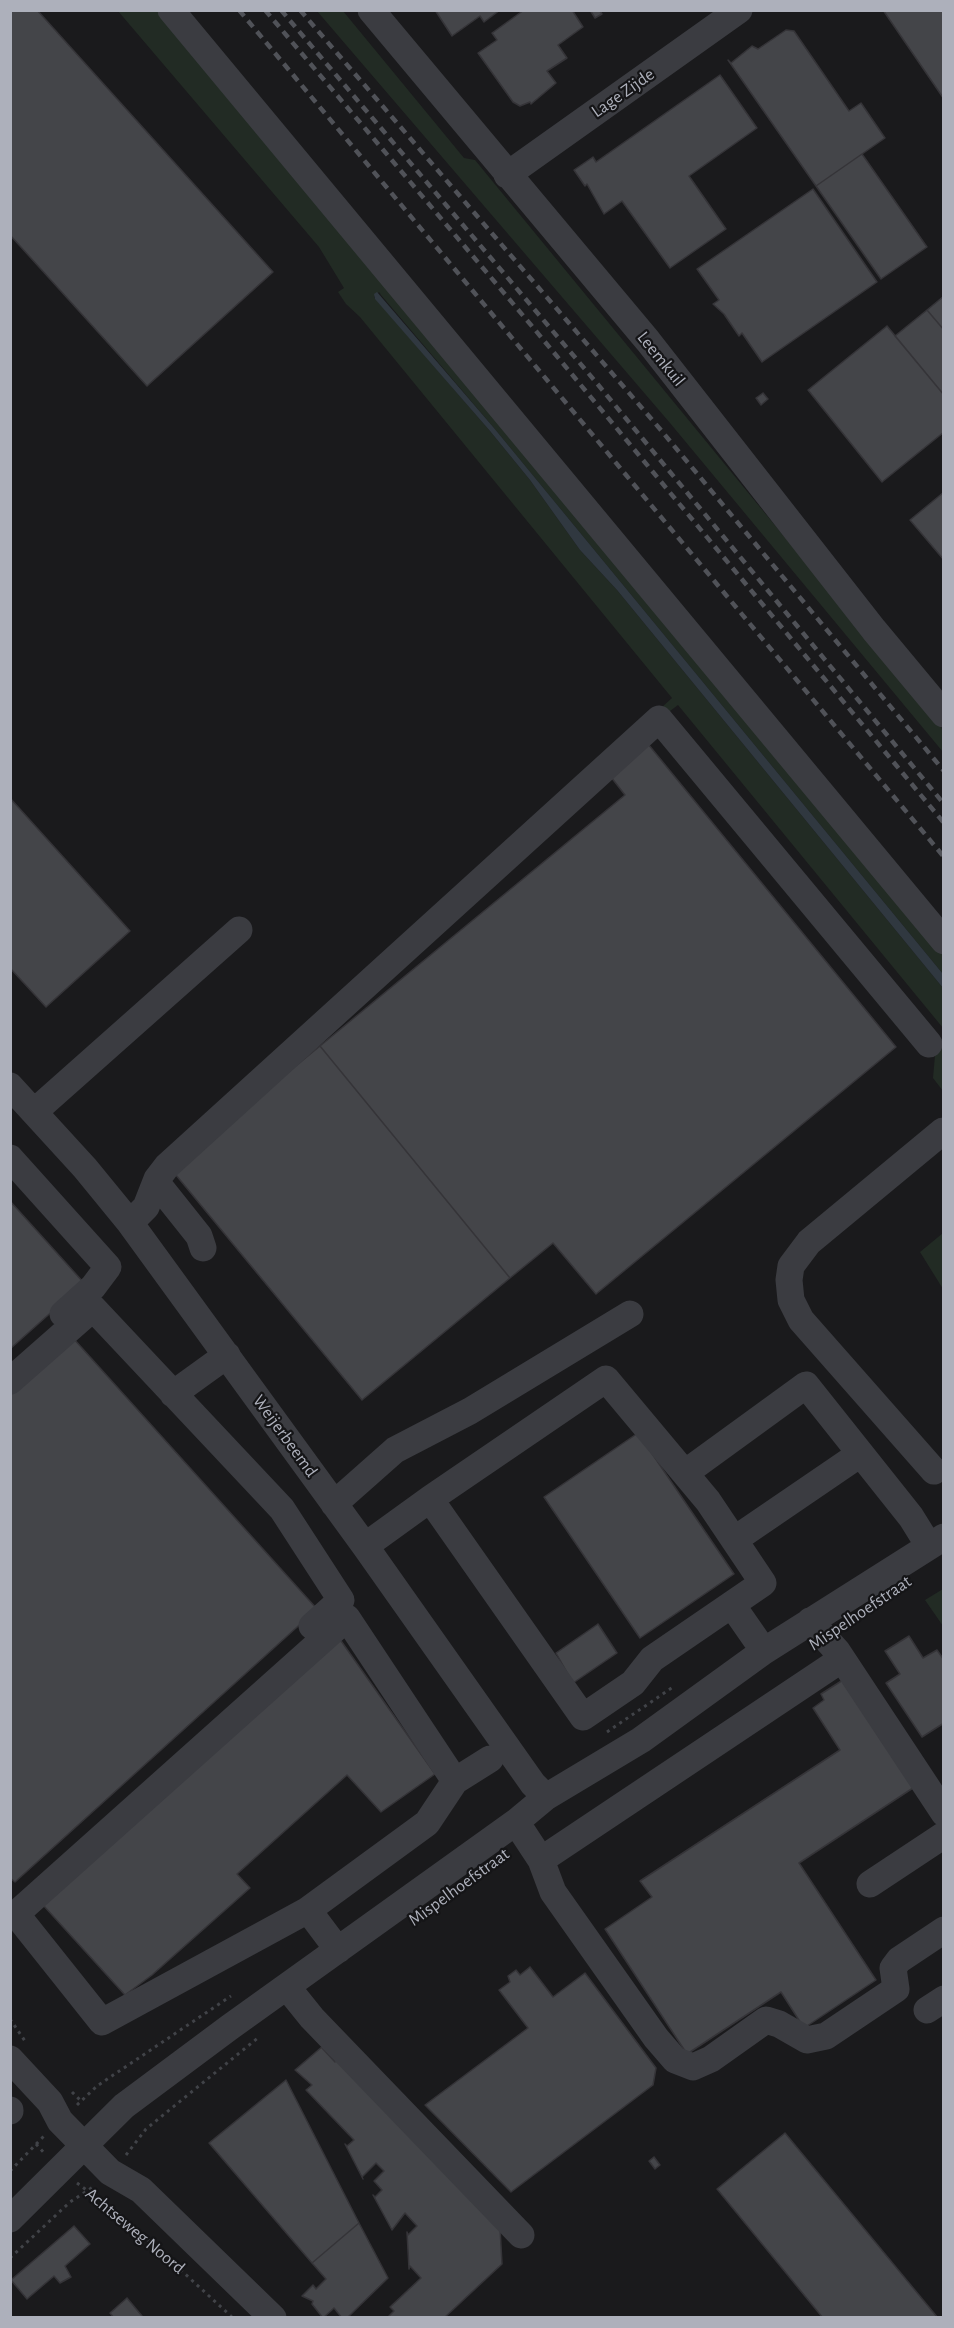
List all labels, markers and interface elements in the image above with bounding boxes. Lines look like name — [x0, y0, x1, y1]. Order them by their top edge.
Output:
street label: Lage Zijde — [587, 63, 659, 123]
street label: Leemkuil — [632, 327, 690, 391]
street label: Weijerbeemd — [248, 1391, 322, 1481]
street label: Mispelhoefstraat — [804, 1571, 916, 1655]
street label: Mispelhoefstraat — [404, 1843, 514, 1931]
street label: Achtseweg Noord — [81, 2183, 189, 2279]

